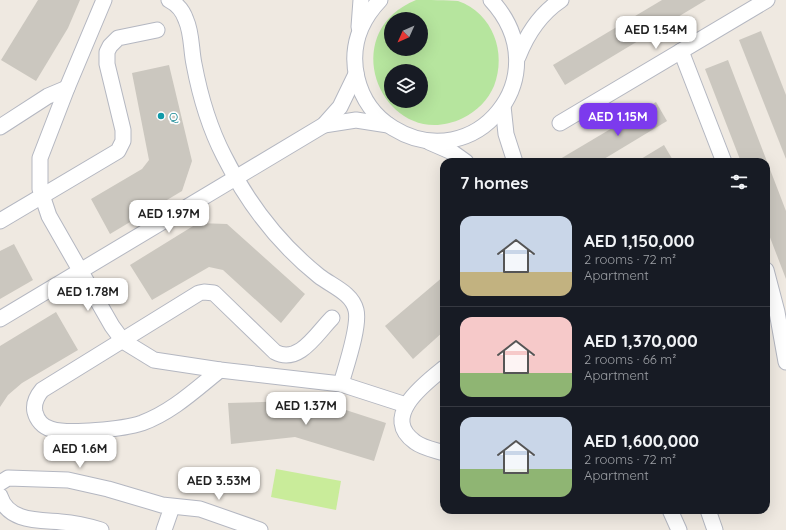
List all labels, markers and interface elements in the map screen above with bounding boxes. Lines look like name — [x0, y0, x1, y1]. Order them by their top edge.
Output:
north arrow — [384, 12, 428, 56]
map controls — [384, 12, 428, 108]
pin: AED 1.54M — [610, 16, 702, 50]
text: AED 1.54M — [625, 21, 687, 37]
button: layers — [384, 64, 428, 108]
pin: AED 1.15M — [572, 103, 664, 137]
text: AED 1.15M — [588, 108, 648, 124]
place label: Q — [169, 109, 179, 124]
marker: Q — [156, 111, 166, 121]
icon: filters — [728, 171, 750, 193]
text: 7 homes — [460, 172, 529, 193]
pin: AED 1.97M — [123, 200, 215, 234]
text: AED 1.97M — [138, 205, 200, 221]
text: AED 1,150,000 — [584, 230, 694, 251]
icon: home — [492, 232, 540, 280]
text: 2 rooms · 72 m² — [584, 251, 676, 267]
text: Apartment — [584, 267, 649, 283]
pin: AED 1.78M — [42, 278, 134, 312]
text: AED 1.78M — [57, 283, 119, 299]
text: AED 1,370,000 — [584, 330, 698, 351]
icon: home — [492, 333, 540, 381]
text: 2 rooms · 66 m² — [584, 351, 676, 367]
text: Apartment — [584, 367, 649, 383]
pin: AED 1.37M — [260, 392, 352, 426]
text: AED 1.37M — [275, 397, 337, 413]
text: AED 1,600,000 — [584, 430, 699, 451]
icon: home — [492, 433, 540, 481]
pin: AED 1.6M — [39, 435, 121, 469]
text: AED 1.6M — [53, 440, 107, 456]
text: 2 rooms · 72 m² — [584, 451, 676, 467]
pin: AED 3.53M — [173, 467, 265, 501]
text: Apartment — [584, 467, 649, 483]
text: AED 3.53M — [187, 472, 251, 488]

